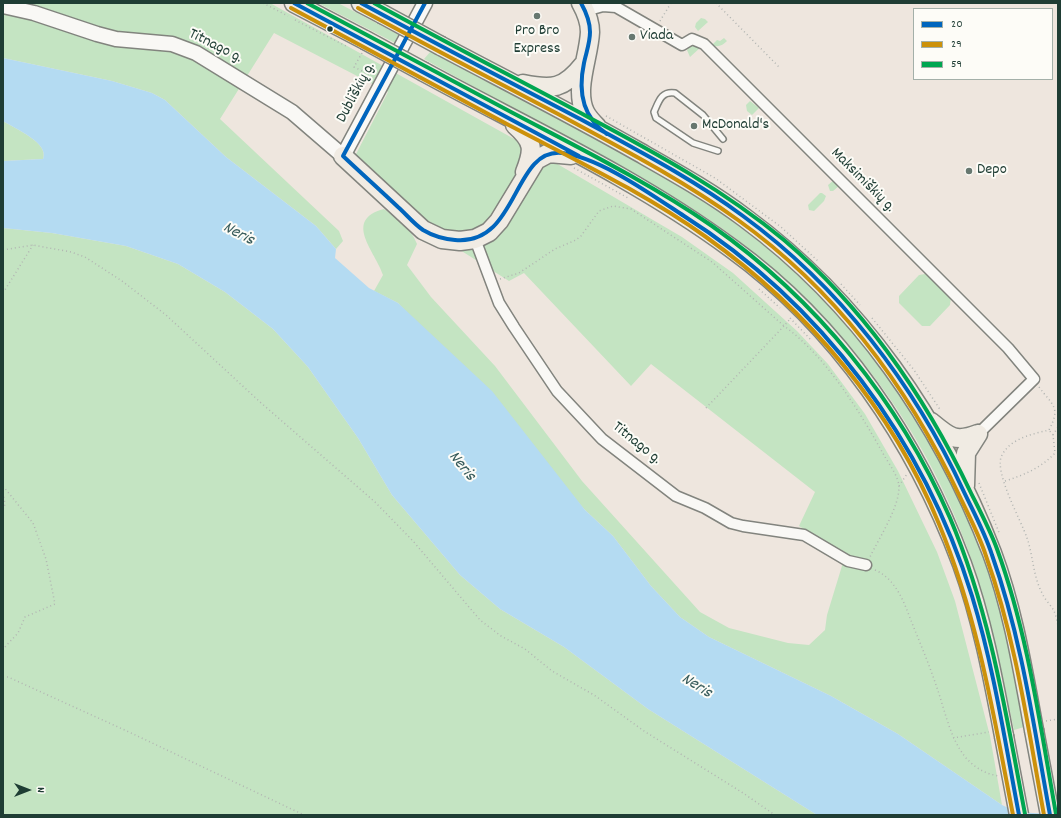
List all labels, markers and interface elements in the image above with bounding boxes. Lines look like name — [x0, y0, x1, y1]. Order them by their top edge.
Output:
legend — [913, 8, 1053, 80]
marker: Pro Bro Express — [532, 11, 542, 21]
text: 20 — [951, 16, 963, 33]
place label: Pro Bro Express — [513, 22, 561, 60]
unlabelled marker — [325, 24, 335, 34]
street label: Titnago g. — [185, 25, 245, 69]
place label: Viada — [640, 27, 673, 47]
marker: Viada — [627, 32, 637, 42]
text: 29 — [951, 36, 962, 53]
text: 59 — [951, 56, 962, 73]
street label: Dubliškių g. — [333, 60, 381, 126]
place label: McDonald's — [702, 116, 769, 136]
marker: McDonald's — [689, 121, 699, 131]
street label: Maksimiškių g. — [826, 145, 898, 217]
place label: Depo — [977, 161, 1007, 181]
marker: Depo — [964, 166, 974, 176]
water label: Neris — [219, 218, 257, 252]
street label: Titnago g. — [608, 418, 664, 470]
water label: Neris — [443, 448, 479, 486]
water label: Neris — [677, 670, 715, 704]
north arrow — [8, 770, 48, 810]
text: N — [32, 787, 48, 793]

